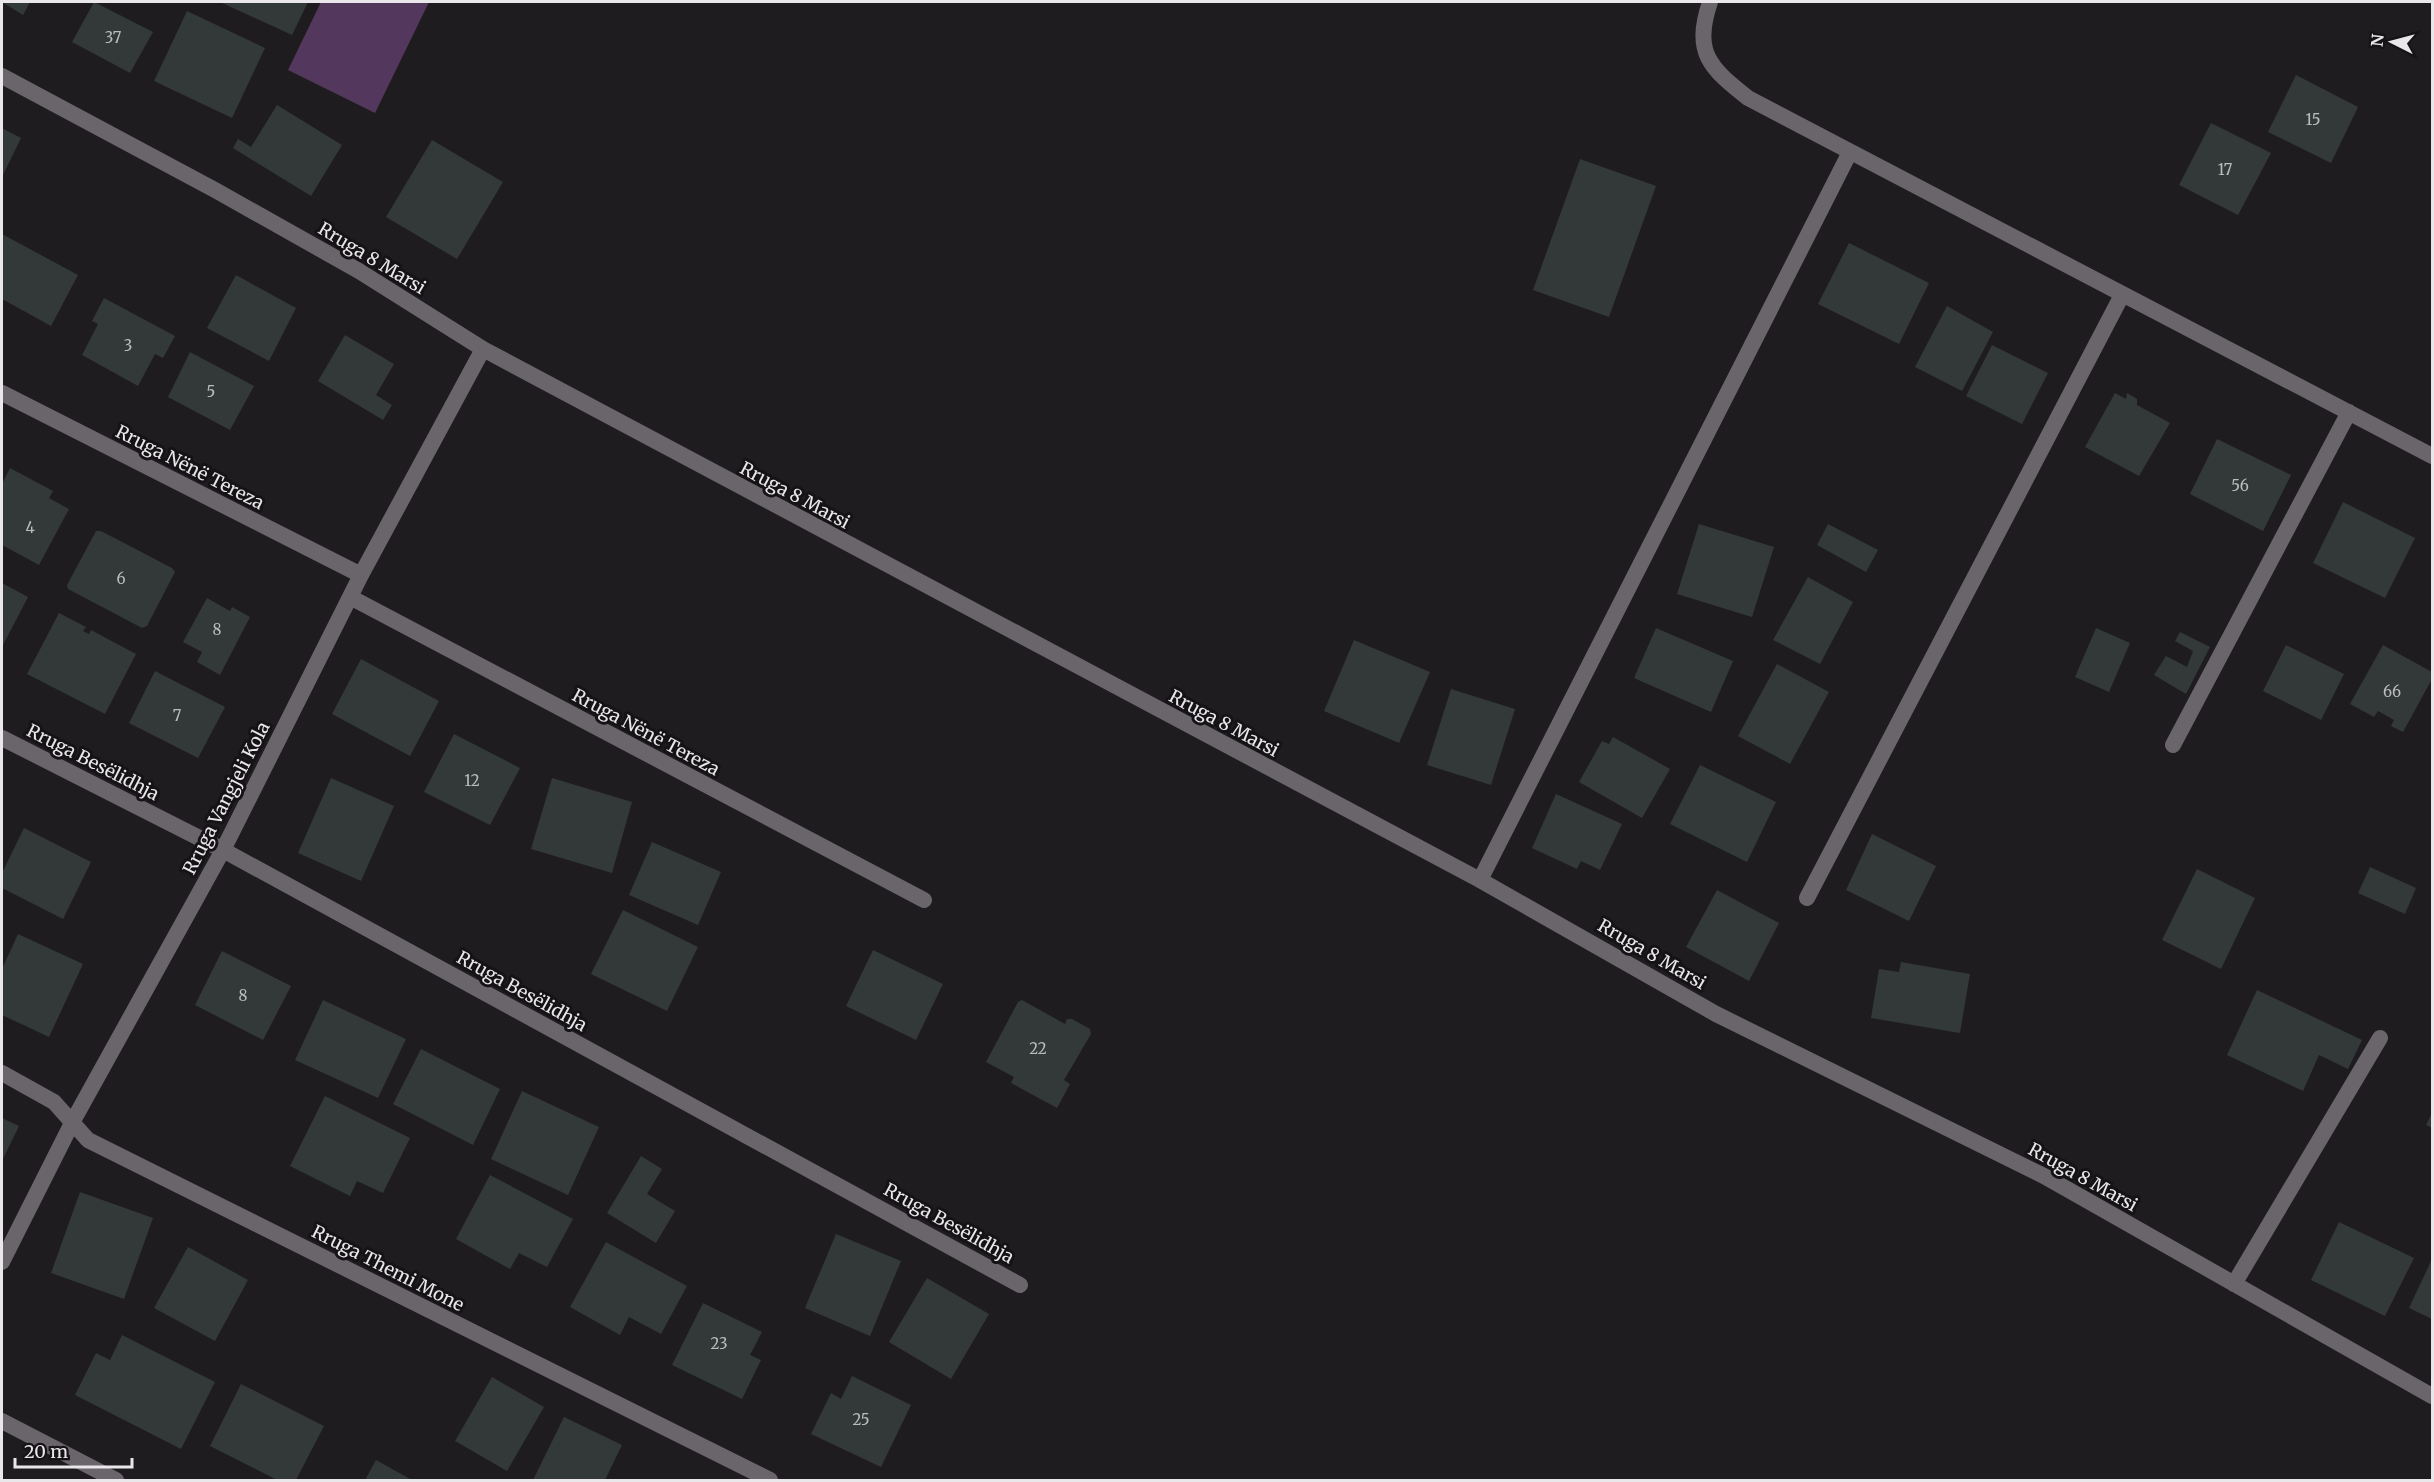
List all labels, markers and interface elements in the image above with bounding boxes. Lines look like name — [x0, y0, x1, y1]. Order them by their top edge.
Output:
north arrow — [2362, 12, 2422, 72]
house number: 37 — [105, 28, 122, 47]
text: N — [2366, 33, 2388, 48]
house number: 15 — [2305, 110, 2321, 129]
house number: 17 — [2218, 160, 2233, 179]
street label: Rruga 8 Marsi — [314, 217, 430, 299]
house number: 3 — [124, 336, 132, 355]
house number: 5 — [207, 382, 215, 401]
street label: Rruga Nënë Tereza — [112, 420, 268, 515]
street label: Rruga 8 Marsi — [736, 456, 854, 534]
house number: 56 — [2231, 476, 2249, 495]
house number: 4 — [25, 518, 35, 537]
house number: 6 — [116, 569, 126, 588]
house number: 8 — [213, 620, 222, 639]
house number: 66 — [2383, 682, 2401, 701]
street label: Rruga Nënë Tereza — [568, 683, 724, 781]
street label: Rruga 8 Marsi — [1165, 684, 1283, 762]
house number: 7 — [173, 706, 182, 725]
street label: Rruga Vangjeli Kola — [177, 717, 275, 878]
street label: Rruga Besëlidhja — [23, 719, 163, 805]
house number: 12 — [464, 771, 480, 790]
street label: Rruga 8 Marsi — [1594, 914, 1710, 994]
street label: Rruga Besëlidhja — [453, 946, 591, 1036]
house number: 8 — [239, 986, 248, 1005]
house number: 22 — [1029, 1039, 1047, 1058]
street label: Rruga 8 Marsi — [2024, 1138, 2142, 1217]
street label: Rruga Besëlidhja — [880, 1178, 1018, 1268]
street label: Rruga Themi Mone — [308, 1220, 468, 1316]
house number: 23 — [711, 1334, 727, 1353]
house number: 25 — [852, 1410, 870, 1429]
scale bar — [15, 1431, 132, 1469]
text: 20 m — [24, 1440, 68, 1463]

